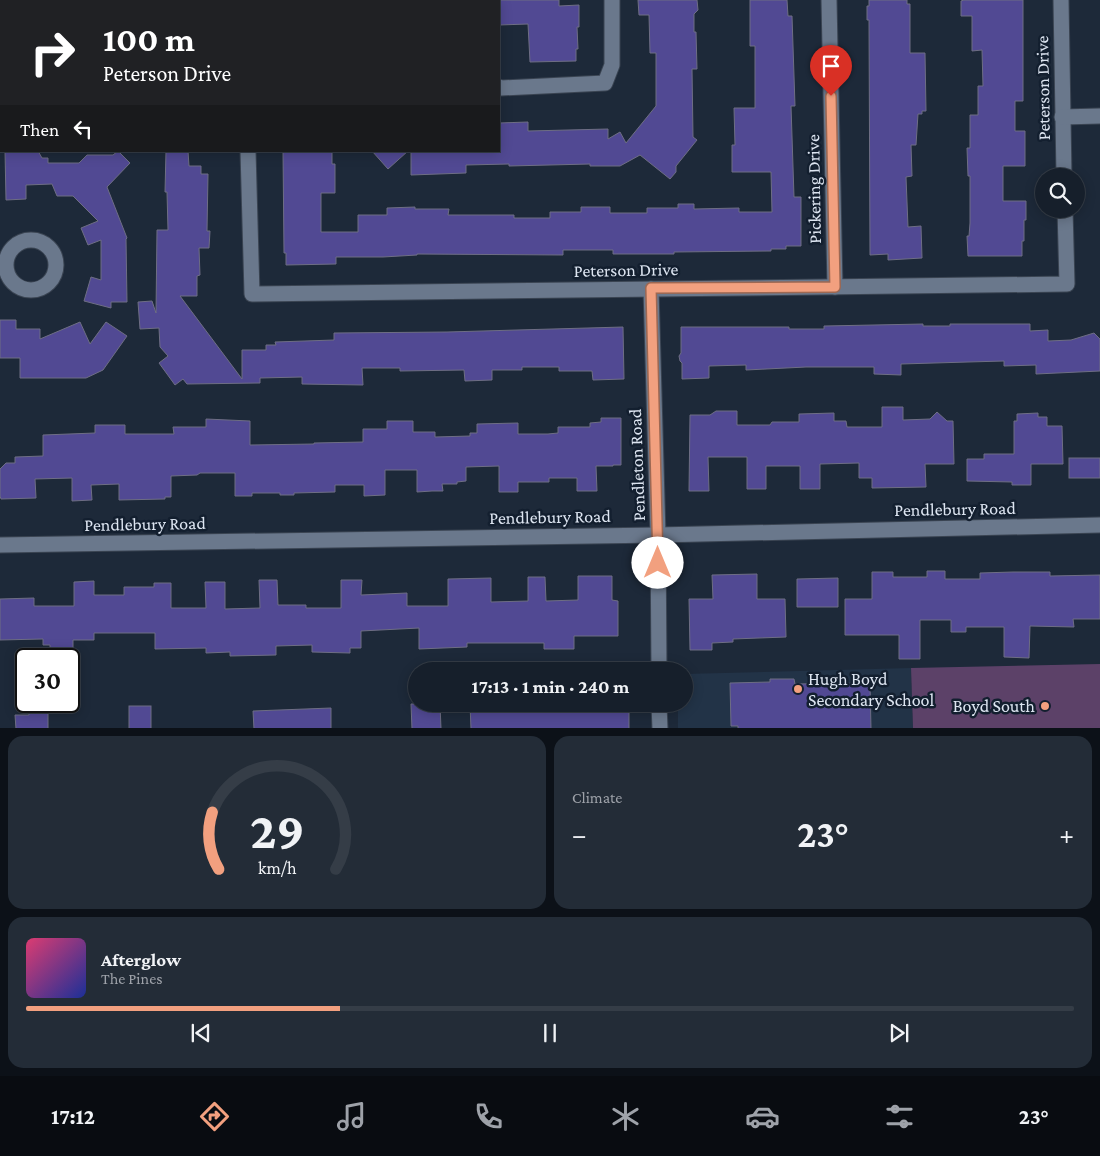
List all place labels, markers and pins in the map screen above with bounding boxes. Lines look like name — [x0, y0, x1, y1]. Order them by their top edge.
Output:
pin — [810, 45, 852, 96]
place label: Hugh Boyd Secondary School — [808, 669, 935, 710]
marker: Hugh Boyd Secondary School — [792, 683, 804, 695]
place label: Boyd South — [953, 696, 1035, 716]
marker: Boyd South — [1039, 700, 1051, 712]

